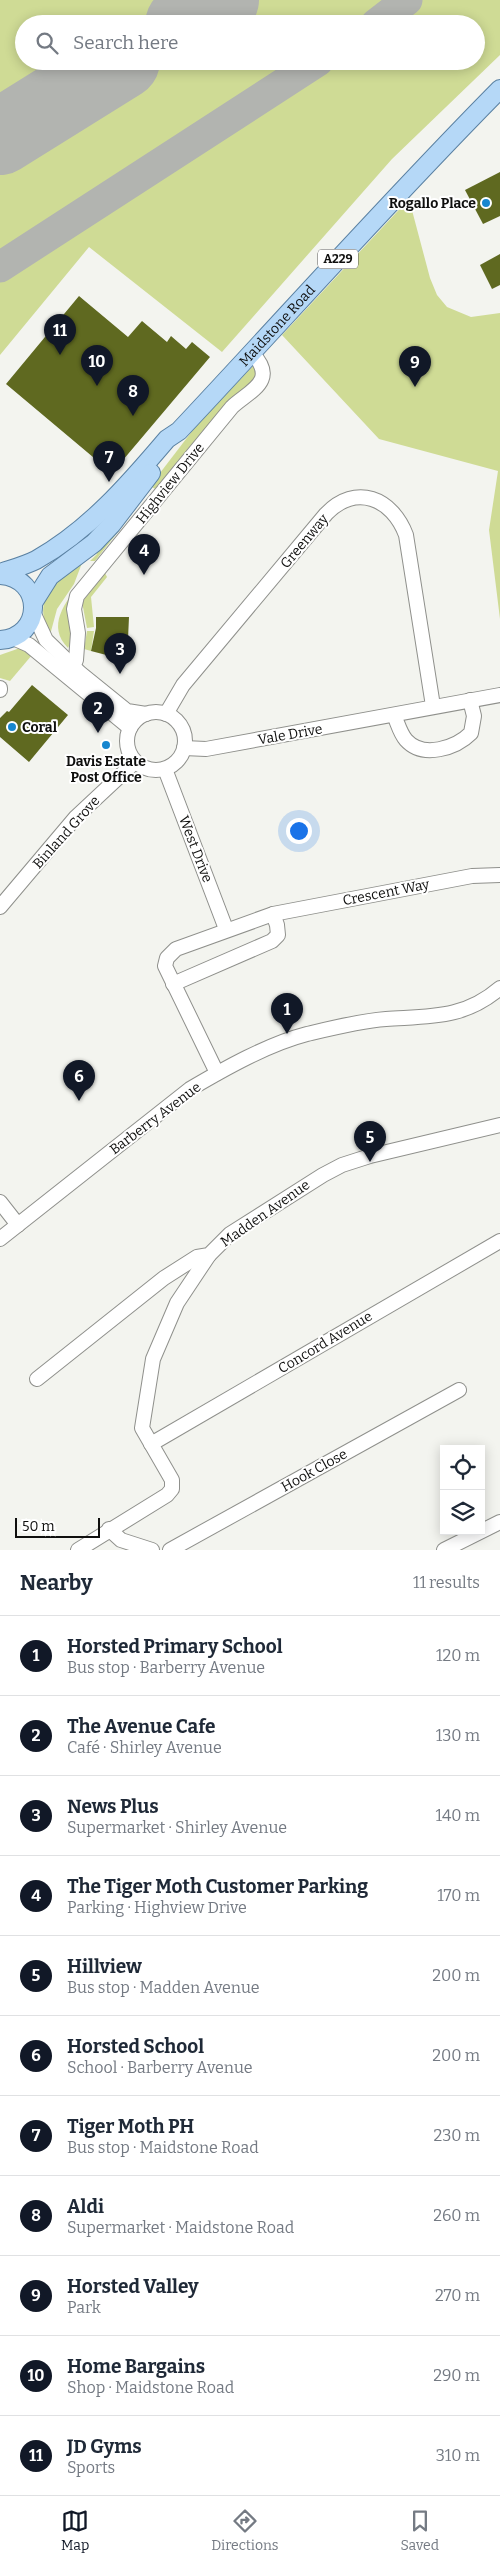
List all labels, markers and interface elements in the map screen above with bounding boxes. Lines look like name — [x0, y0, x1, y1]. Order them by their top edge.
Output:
search box — [15, 15, 485, 70]
icon: search — [33, 29, 61, 57]
text: Search here — [73, 31, 178, 54]
place label: Rogallo Place — [389, 195, 476, 212]
marker: Rogallo Place — [480, 197, 492, 209]
road number: A229 — [318, 250, 358, 268]
street label: Maidstone Road — [236, 282, 319, 370]
pin: 11 — [44, 314, 76, 355]
pin: 10 — [81, 345, 113, 386]
pin: 9 — [399, 346, 431, 387]
pin: 8 — [117, 375, 149, 416]
street label: Highview Drive — [133, 440, 208, 527]
pin: 7 — [93, 441, 125, 482]
street label: Greenway — [277, 510, 332, 572]
pin: 4 — [128, 534, 160, 575]
pin: 3 — [104, 633, 136, 674]
pin: 2 — [82, 692, 114, 733]
place label: Coral — [22, 719, 58, 736]
street label: Vale Drive — [257, 720, 324, 749]
marker: Coral — [6, 721, 18, 733]
marker: Davis Estate Post Office — [100, 739, 112, 751]
place label: Davis Estate Post Office — [66, 753, 146, 786]
street label: Binland Grove — [29, 792, 103, 872]
street label: West Drive — [175, 813, 216, 885]
your location — [286, 818, 312, 844]
street label: Crescent Way — [341, 876, 431, 909]
pin: 1 — [271, 993, 303, 1034]
pin: 6 — [63, 1060, 95, 1101]
street label: Barberry Avenue — [106, 1079, 204, 1158]
pin: 5 — [354, 1121, 386, 1162]
street label: Madden Avenue — [217, 1176, 313, 1250]
street label: Concord Avenue — [275, 1308, 375, 1377]
street label: Hook Close — [278, 1445, 350, 1496]
map controls — [440, 1445, 485, 1535]
button: locate — [440, 1445, 485, 1490]
button: layers — [440, 1490, 485, 1535]
scale bar — [15, 1515, 100, 1538]
text: 50 m — [22, 1518, 55, 1535]
text: Nearby — [20, 1570, 93, 1596]
text: 11 results — [413, 1573, 480, 1592]
text: Horsted Primary School — [67, 1635, 283, 1658]
text: 1 — [33, 1646, 39, 1665]
text: 120 m — [436, 1646, 480, 1665]
text: Bus stop · Barberry Avenue — [67, 1658, 265, 1677]
text: The Avenue Cafe — [67, 1715, 215, 1738]
text: 2 — [31, 1726, 41, 1745]
text: 130 m — [436, 1726, 480, 1745]
text: Café · Shirley Avenue — [67, 1738, 222, 1757]
text: News Plus — [67, 1795, 159, 1818]
text: 3 — [31, 1806, 41, 1825]
text: 140 m — [435, 1806, 480, 1825]
text: Supermarket · Shirley Avenue — [67, 1818, 287, 1837]
text: The Tiger Moth Customer Parking — [67, 1875, 368, 1898]
text: 4 — [31, 1886, 41, 1905]
text: 170 m — [437, 1886, 480, 1905]
text: Parking · Highview Drive — [67, 1898, 247, 1917]
text: Hillview — [67, 1955, 142, 1978]
text: 5 — [32, 1966, 40, 1985]
text: 200 m — [432, 1966, 480, 1985]
text: Bus stop · Madden Avenue — [67, 1978, 260, 1997]
text: Horsted School — [67, 2035, 204, 2058]
text: 6 — [31, 2046, 41, 2065]
text: 200 m — [432, 2046, 480, 2065]
text: School · Barberry Avenue — [67, 2058, 253, 2077]
text: Tiger Moth PH — [67, 2115, 194, 2138]
text: 7 — [32, 2126, 40, 2145]
text: 230 m — [433, 2126, 480, 2145]
text: Bus stop · Maidstone Road — [67, 2138, 259, 2157]
text: Aldi — [67, 2195, 104, 2218]
text: 8 — [31, 2206, 41, 2225]
text: 260 m — [433, 2206, 480, 2225]
text: Supermarket · Maidstone Road — [67, 2218, 294, 2237]
text: Horsted Valley — [67, 2275, 199, 2298]
text: 9 — [31, 2286, 41, 2305]
text: 270 m — [435, 2286, 480, 2305]
text: Park — [67, 2298, 101, 2317]
text: Home Bargains — [67, 2355, 205, 2378]
text: 10 — [27, 2366, 45, 2385]
text: 290 m — [433, 2366, 480, 2385]
text: Shop · Maidstone Road — [67, 2378, 234, 2397]
text: JD Gyms — [67, 2435, 142, 2458]
text: 11 — [29, 2446, 43, 2465]
text: 310 m — [436, 2446, 480, 2465]
text: Sports — [67, 2458, 115, 2477]
tab: Map — [61, 2507, 89, 2554]
tab: Directions — [211, 2507, 279, 2554]
tab: Saved — [401, 2507, 439, 2554]

